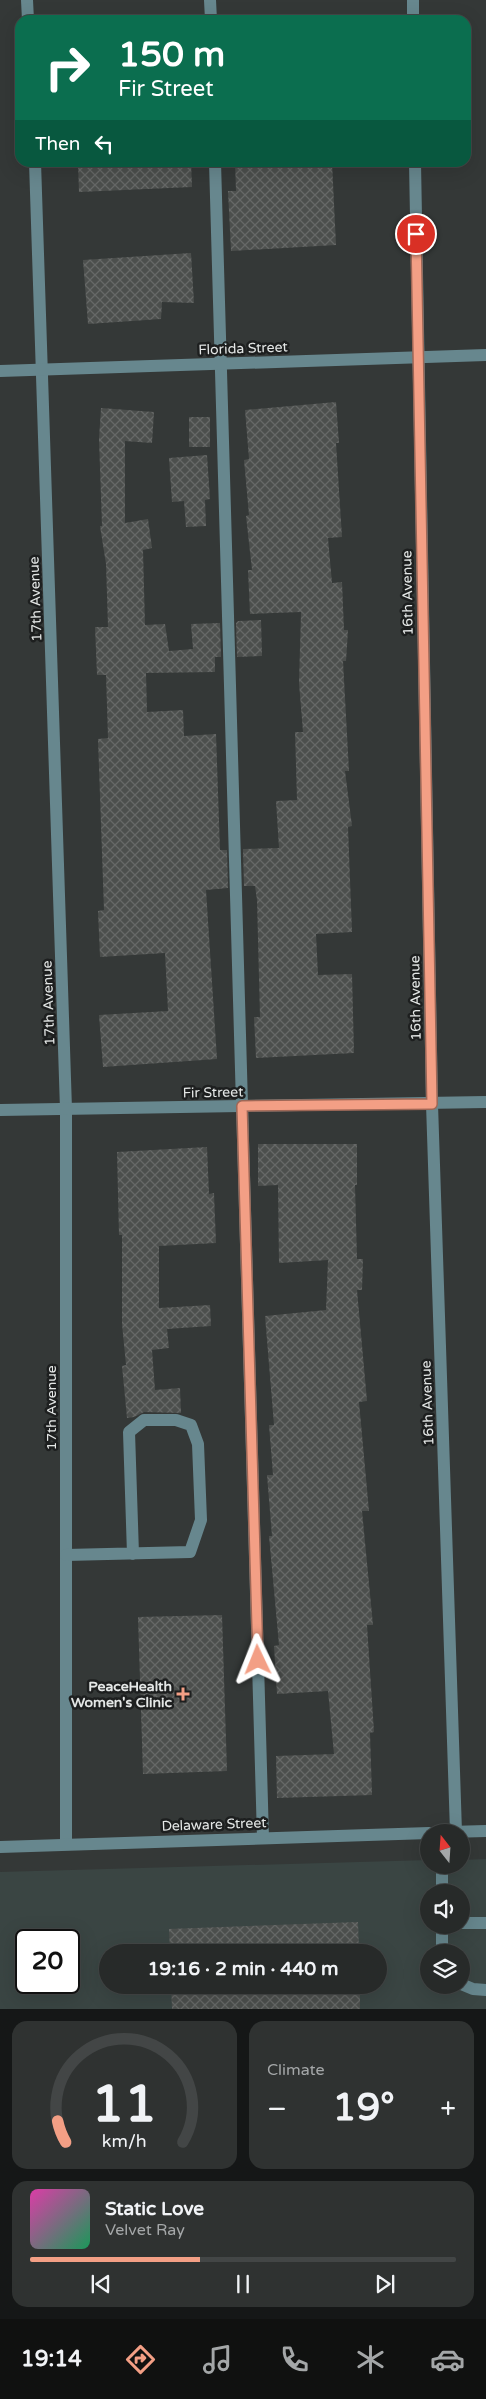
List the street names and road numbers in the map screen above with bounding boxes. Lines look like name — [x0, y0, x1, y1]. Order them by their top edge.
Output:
street label: Florida Street — [198, 338, 289, 359]
street label: 16th Avenue — [398, 550, 417, 636]
street label: 17th Avenue — [26, 556, 45, 642]
street label: 16th Avenue — [406, 955, 425, 1041]
street label: 17th Avenue — [39, 960, 58, 1046]
street label: Fir Street — [182, 1083, 244, 1102]
street label: 16th Avenue — [418, 1360, 437, 1446]
street label: 17th Avenue — [43, 1365, 60, 1451]
street label: Delaware Street — [161, 1814, 267, 1835]

